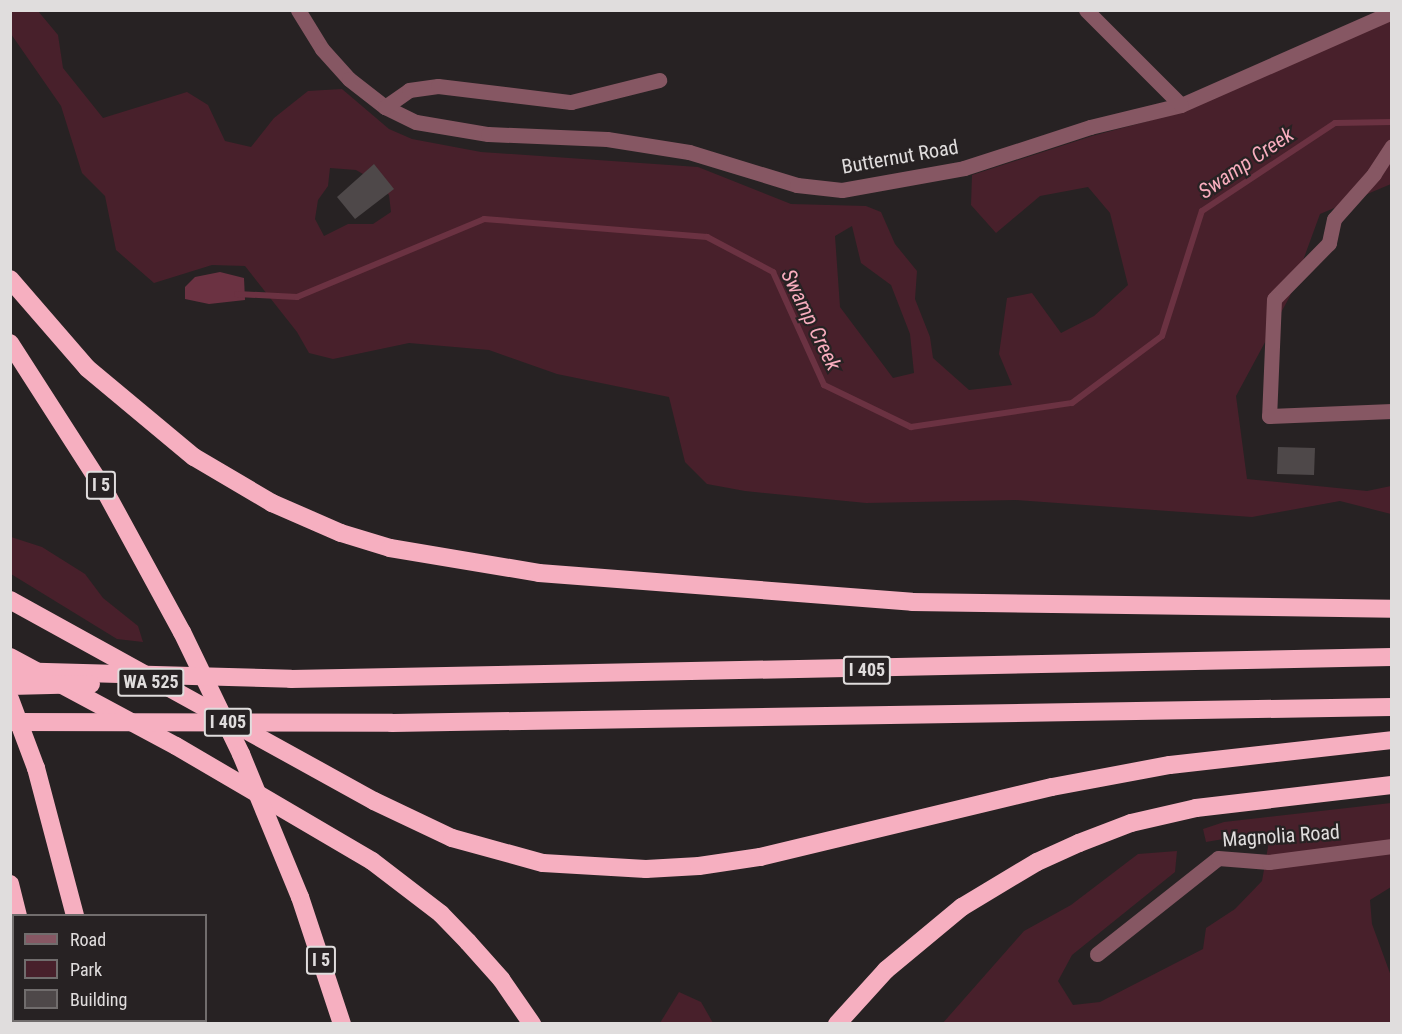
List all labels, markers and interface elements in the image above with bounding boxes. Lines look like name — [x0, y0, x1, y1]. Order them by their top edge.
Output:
water label: Swamp Creek — [1194, 122, 1298, 204]
street label: Butternut Road — [840, 135, 960, 179]
water label: Swamp Creek — [776, 265, 846, 375]
road number: I 5 — [84, 470, 118, 500]
road number: I 405 — [842, 655, 892, 685]
road number: WA 525 — [116, 667, 186, 697]
road number: I 405 — [202, 707, 254, 737]
street label: Magnolia Road — [1221, 820, 1341, 852]
legend — [12, 914, 207, 1022]
text: Road — [70, 929, 106, 950]
road number: I 5 — [304, 945, 338, 975]
text: Park — [70, 959, 102, 980]
text: Building — [70, 989, 127, 1010]

